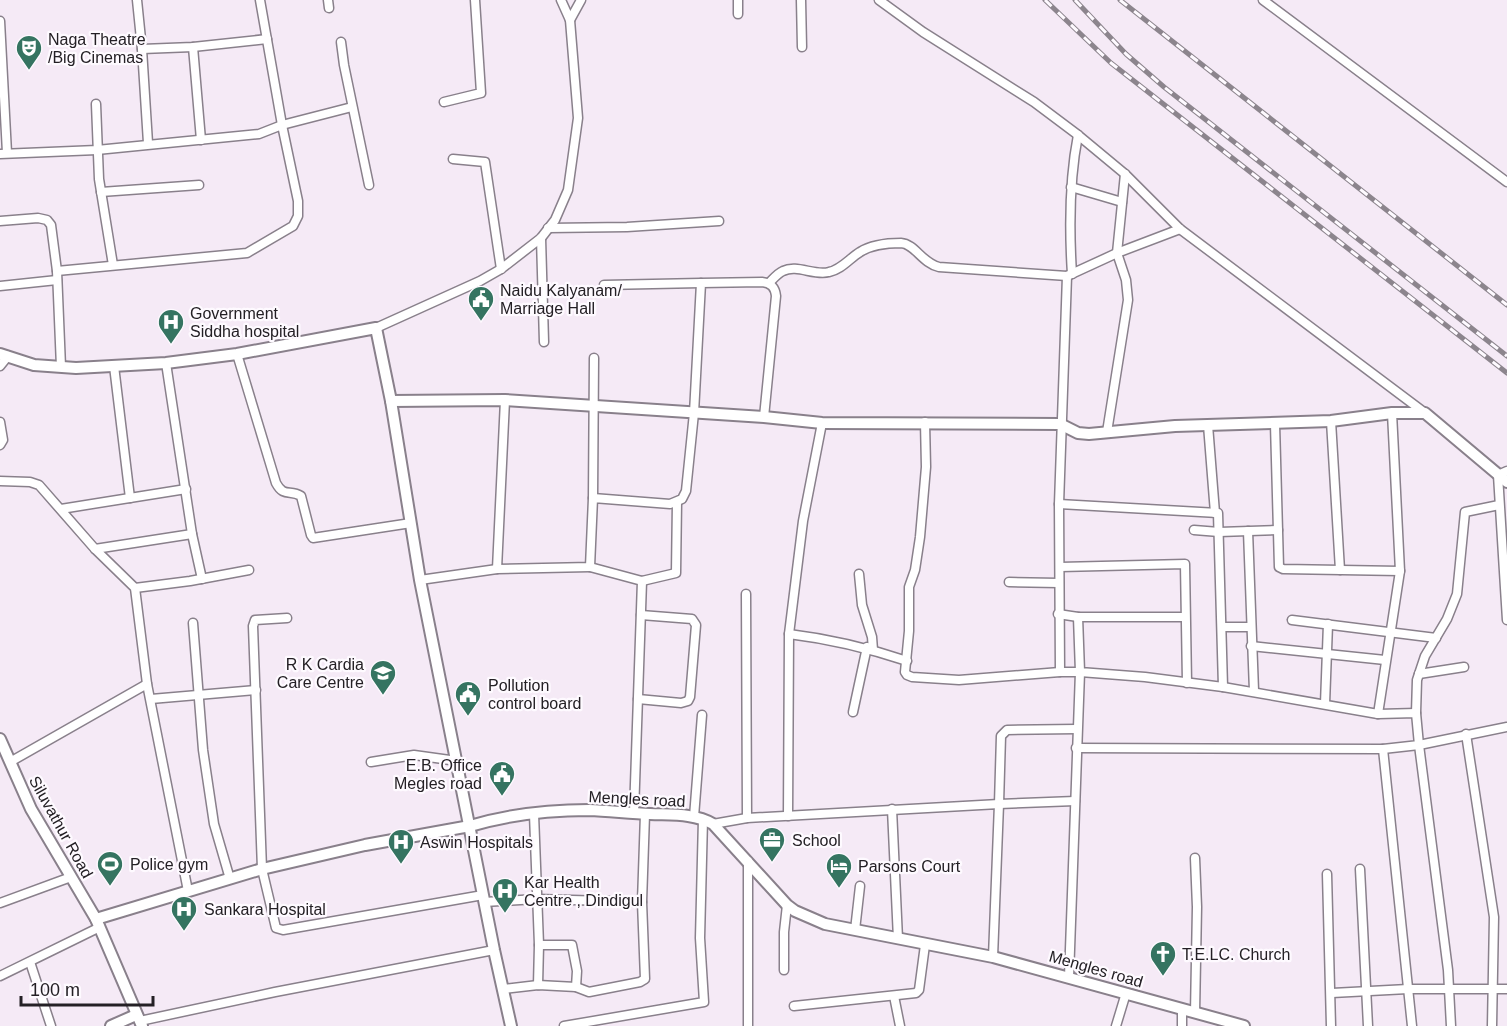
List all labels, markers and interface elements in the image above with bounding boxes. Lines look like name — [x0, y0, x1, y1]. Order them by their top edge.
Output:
place label: Naga Theatre /Big Cinemas — [48, 31, 146, 66]
theatre icon: Naga Theatre /Big Cinemas — [14, 33, 44, 71]
place label: Naidu Kalyanam/ Marriage Hall — [500, 282, 622, 317]
public building icon: Naidu Kalyanam/ Marriage Hall — [466, 284, 496, 322]
place label: Government Siddha hospital — [190, 305, 299, 340]
hospital icon: Government Siddha hospital — [156, 307, 186, 345]
place label: R K Cardia Care Centre — [277, 656, 364, 691]
school or university icon: R K Cardia Care Centre — [368, 658, 398, 696]
place label: Pollution control board — [488, 677, 581, 712]
public building icon: Pollution control board — [453, 679, 483, 717]
place label: E.B. Office Megles road — [394, 757, 482, 792]
public building icon: E.B. Office Megles road — [487, 759, 517, 797]
street label: Siluvathur Road — [26, 773, 96, 881]
street label: Mengles road — [588, 788, 686, 810]
office icon: School — [757, 825, 787, 863]
hospital icon: Aswin Hospitals — [386, 827, 416, 865]
place label: School — [792, 832, 841, 849]
place label: Aswin Hospitals — [420, 834, 533, 851]
sports icon: Police gym — [95, 849, 125, 887]
hotel icon: Parsons Court — [824, 851, 854, 889]
place label: Police gym — [130, 856, 208, 873]
place label: Parsons Court — [858, 858, 961, 875]
place label: Kar Health Centre , Dindigul — [524, 874, 643, 909]
hospital icon: Kar Health Centre , Dindigul — [490, 876, 520, 914]
hospital icon: Sankara Hospital — [169, 894, 199, 932]
place label: Sankara Hospital — [204, 901, 326, 918]
church icon: T.E.LC. Church — [1148, 939, 1178, 977]
place label: T.E.LC. Church — [1182, 946, 1290, 963]
street label: Mengles road — [1047, 947, 1145, 991]
scale bar — [21, 969, 153, 1007]
text: 100 m — [30, 980, 80, 1000]

